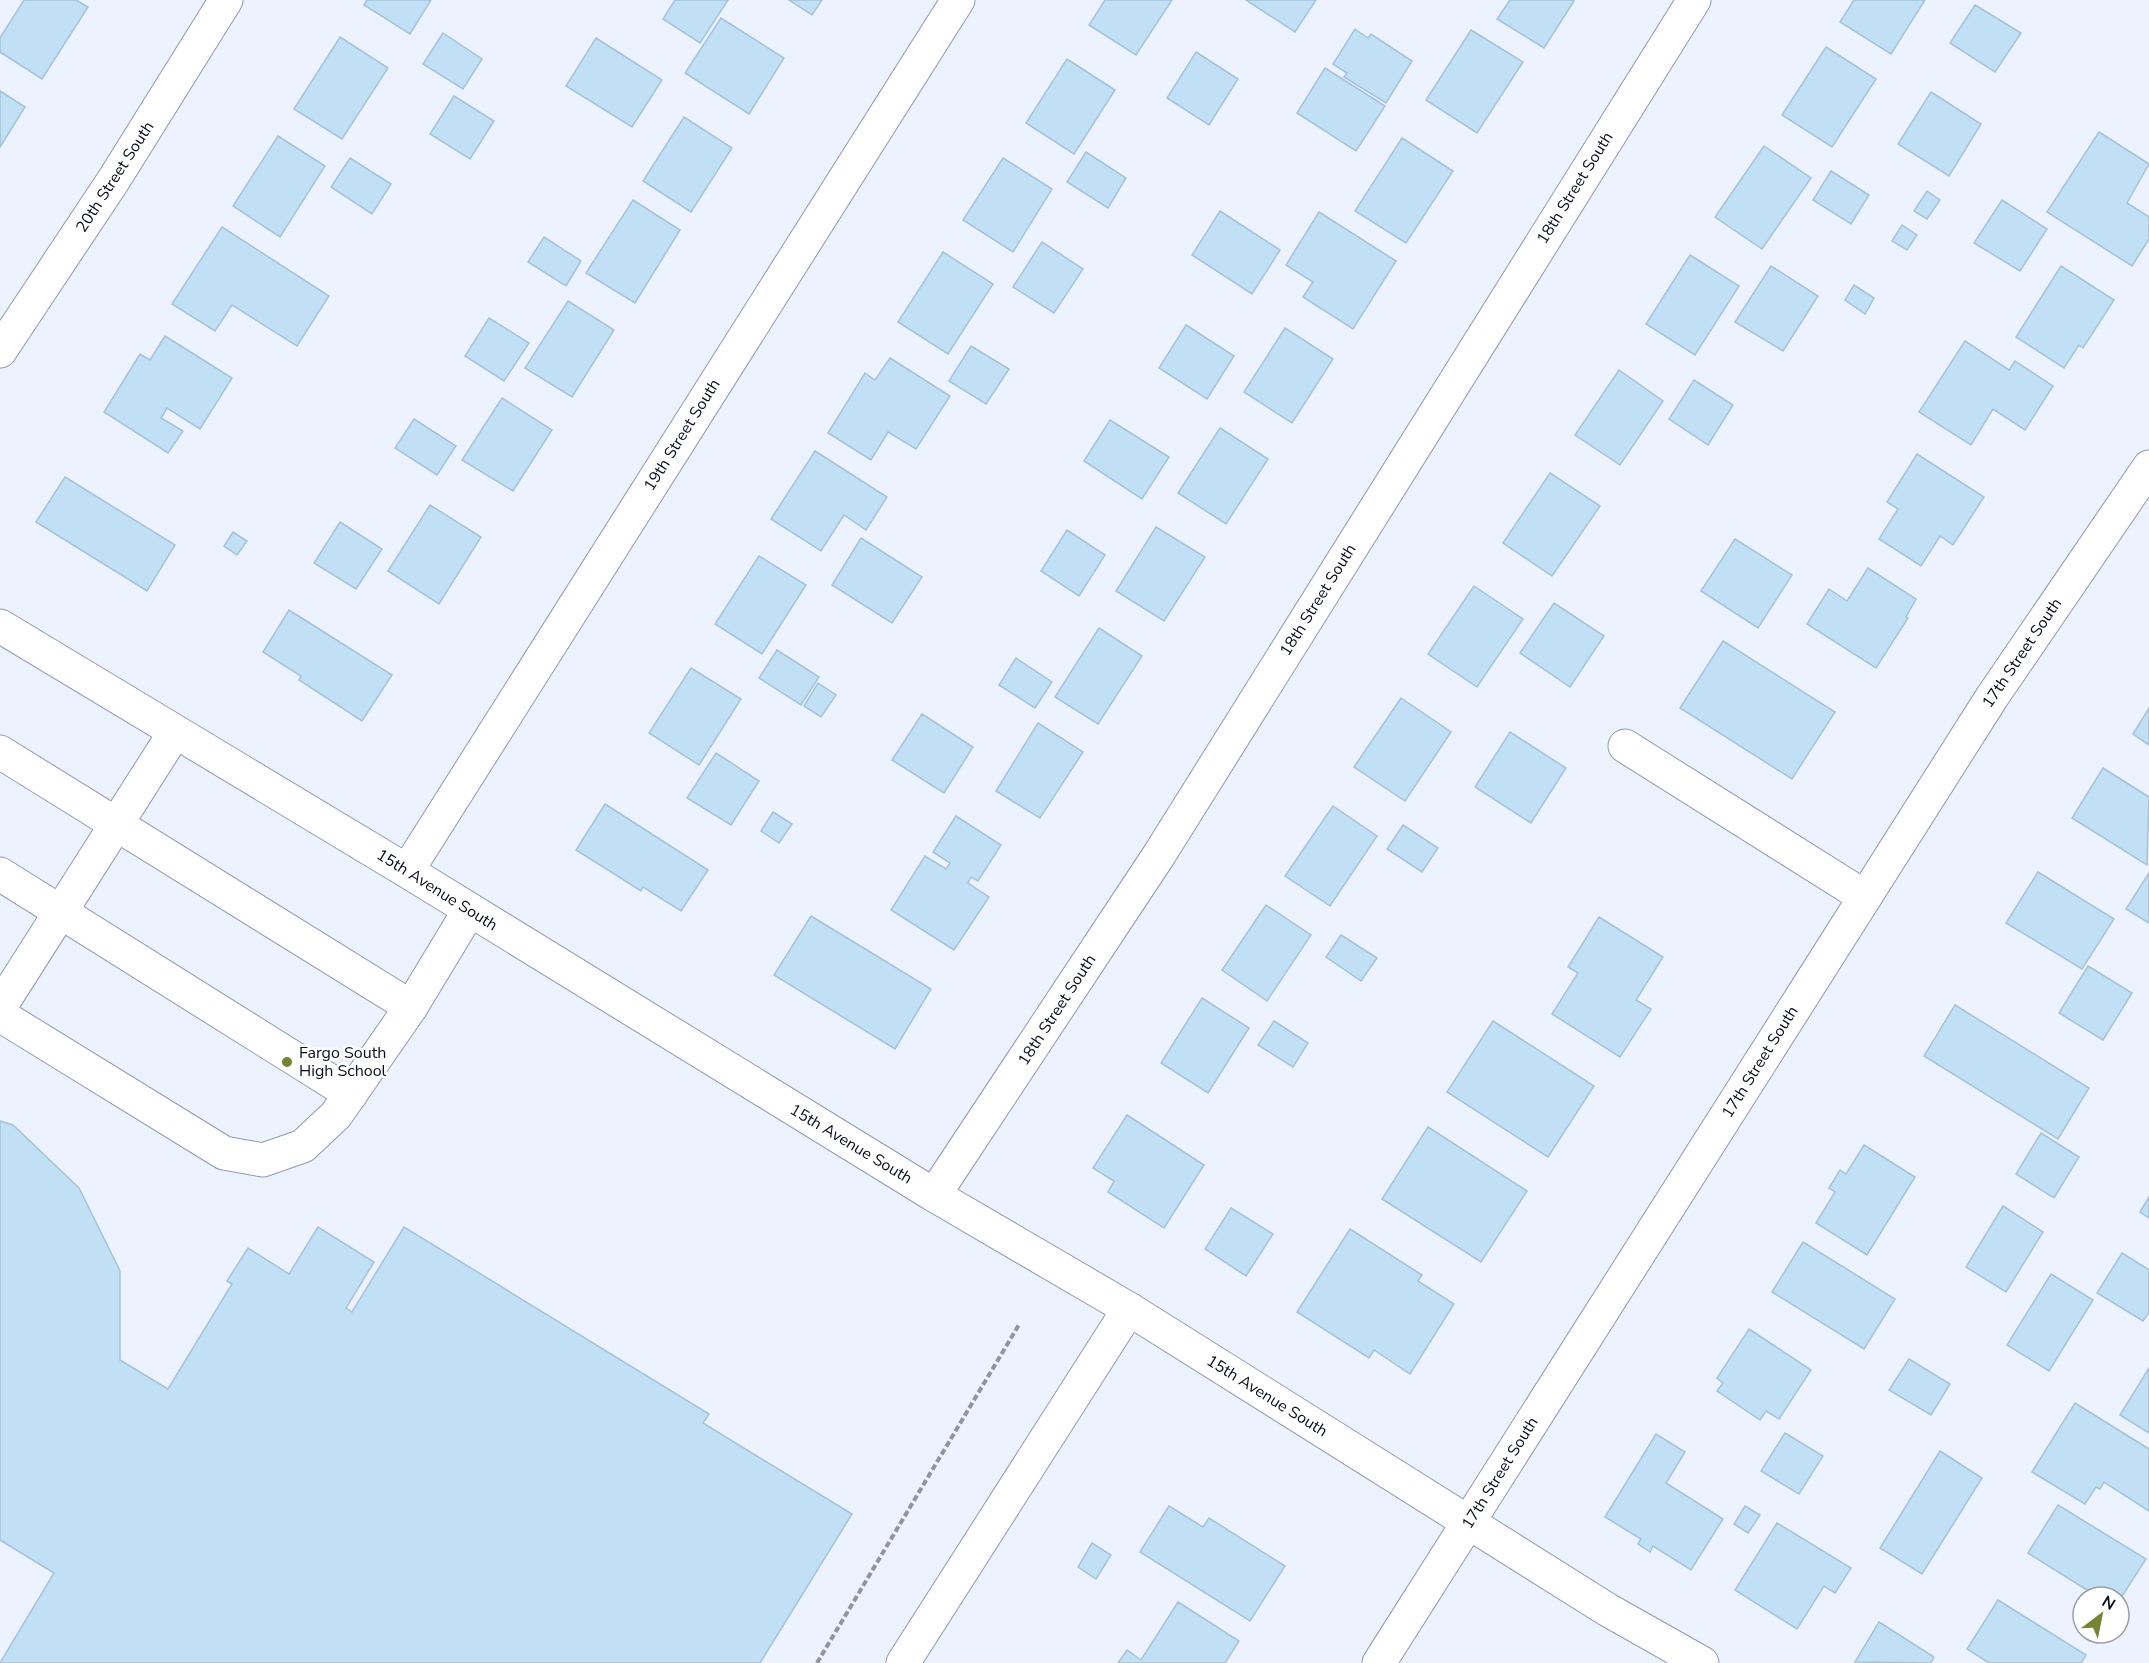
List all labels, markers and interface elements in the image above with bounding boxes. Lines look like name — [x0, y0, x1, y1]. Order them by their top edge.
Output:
street label: 20th Street South — [71, 117, 159, 237]
street label: 18th Street South — [1532, 128, 1618, 248]
street label: 19th Street South — [639, 375, 725, 495]
street label: 18th Street South — [1275, 540, 1361, 660]
street label: 17th Street South — [1977, 594, 2067, 712]
street label: 15th Avenue South — [372, 844, 502, 936]
street label: 18th Street South — [1013, 950, 1101, 1070]
street label: 17th Street South — [1717, 1002, 1803, 1122]
place label: Fargo South High School — [299, 1042, 387, 1082]
marker: Fargo South High School — [280, 1055, 294, 1069]
street label: 15th Avenue South — [786, 1099, 916, 1189]
street label: 15th Avenue South — [1202, 1350, 1332, 1442]
street label: 17th Street South — [1457, 1413, 1543, 1533]
north arrow — [2071, 1585, 2131, 1645]
text: N — [2098, 1591, 2119, 1616]

